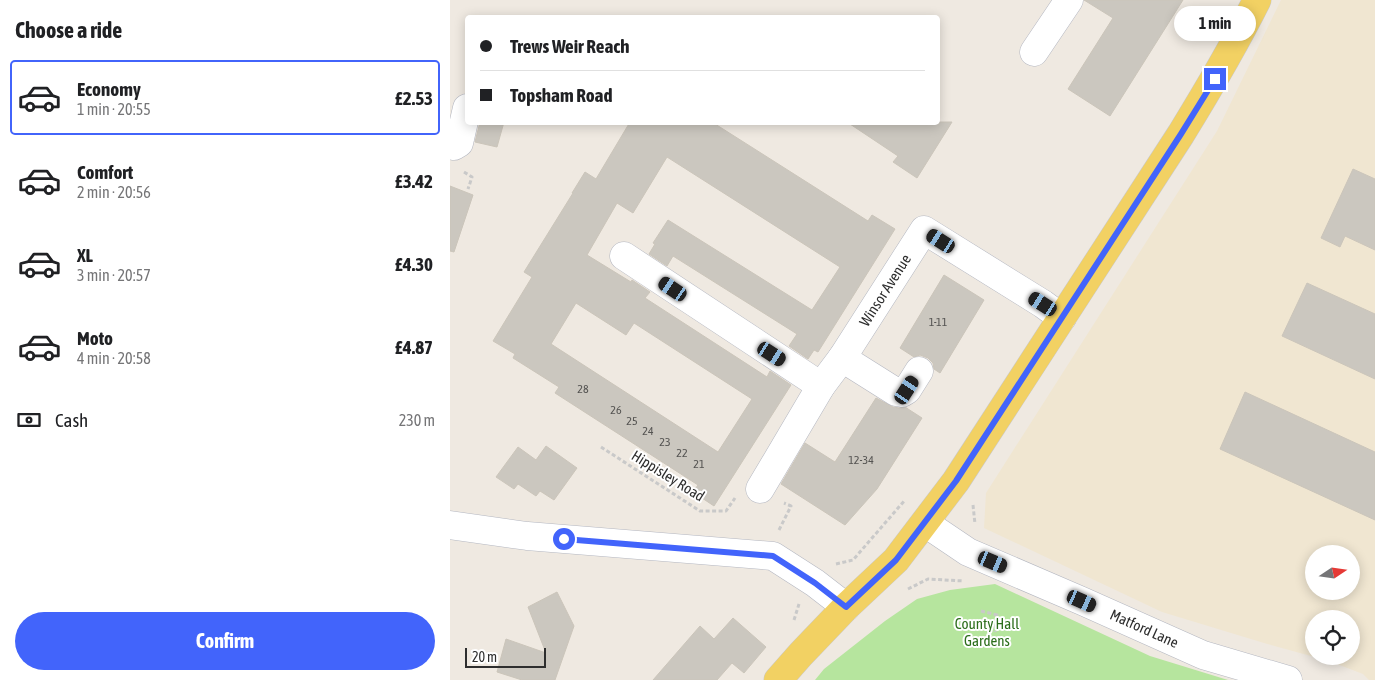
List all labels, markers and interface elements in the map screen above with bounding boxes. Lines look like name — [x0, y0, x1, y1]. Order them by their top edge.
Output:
callout: 1 min — [1174, 7, 1256, 42]
text: 1 min — [1199, 14, 1231, 32]
text: Choose a ride — [15, 17, 122, 43]
text: Trews Weir Reach — [510, 35, 630, 57]
route end — [1204, 68, 1226, 90]
icon: car — [17, 75, 62, 120]
text: Economy — [77, 78, 141, 100]
text: Topsham Road — [510, 84, 612, 106]
text: £2.53 — [395, 87, 433, 109]
text: 1 min · 20:55 — [77, 100, 151, 118]
icon: car — [17, 158, 62, 203]
text: Comfort — [77, 161, 133, 183]
text: £3.42 — [395, 170, 433, 192]
text: 2 min · 20:56 — [77, 183, 151, 201]
car — [924, 227, 957, 255]
icon: car — [17, 241, 62, 286]
text: XL — [77, 244, 93, 266]
street label: Winsor Avenue — [856, 251, 914, 329]
text: £4.30 — [395, 253, 433, 275]
text: 3 min · 20:57 — [77, 266, 151, 284]
car — [656, 274, 689, 304]
car — [1026, 290, 1059, 318]
house number: 1-11 — [929, 315, 948, 329]
icon: car — [17, 324, 62, 369]
text: Moto — [77, 327, 113, 349]
text: £4.87 — [395, 336, 433, 358]
car — [755, 340, 788, 368]
text: 4 min · 20:58 — [77, 349, 151, 367]
car — [892, 373, 921, 407]
house number: 28 — [577, 382, 589, 396]
house number: 26 — [610, 403, 622, 417]
icon: cash — [15, 406, 43, 434]
text: Cash — [55, 409, 88, 431]
text: 230 m — [399, 411, 435, 429]
house number: 25 — [626, 414, 638, 428]
house number: 24 — [642, 424, 654, 438]
house number: 23 — [659, 435, 671, 449]
house number: 22 — [676, 446, 688, 460]
street label: Hippisley Road — [629, 447, 708, 505]
house number: 12-34 — [848, 453, 874, 467]
house number: 21 — [693, 457, 705, 471]
route start — [553, 528, 575, 550]
north arrow — [1305, 545, 1360, 600]
map controls — [1305, 545, 1360, 665]
car — [976, 549, 1009, 575]
car — [1065, 588, 1098, 614]
street label: Matford Lane — [1108, 606, 1181, 651]
button: locate — [1305, 610, 1360, 665]
button: Confirm — [15, 612, 435, 670]
park label: County Hall Gardens — [955, 615, 1019, 649]
scale bar — [465, 645, 546, 668]
text: 20 m — [472, 649, 497, 665]

